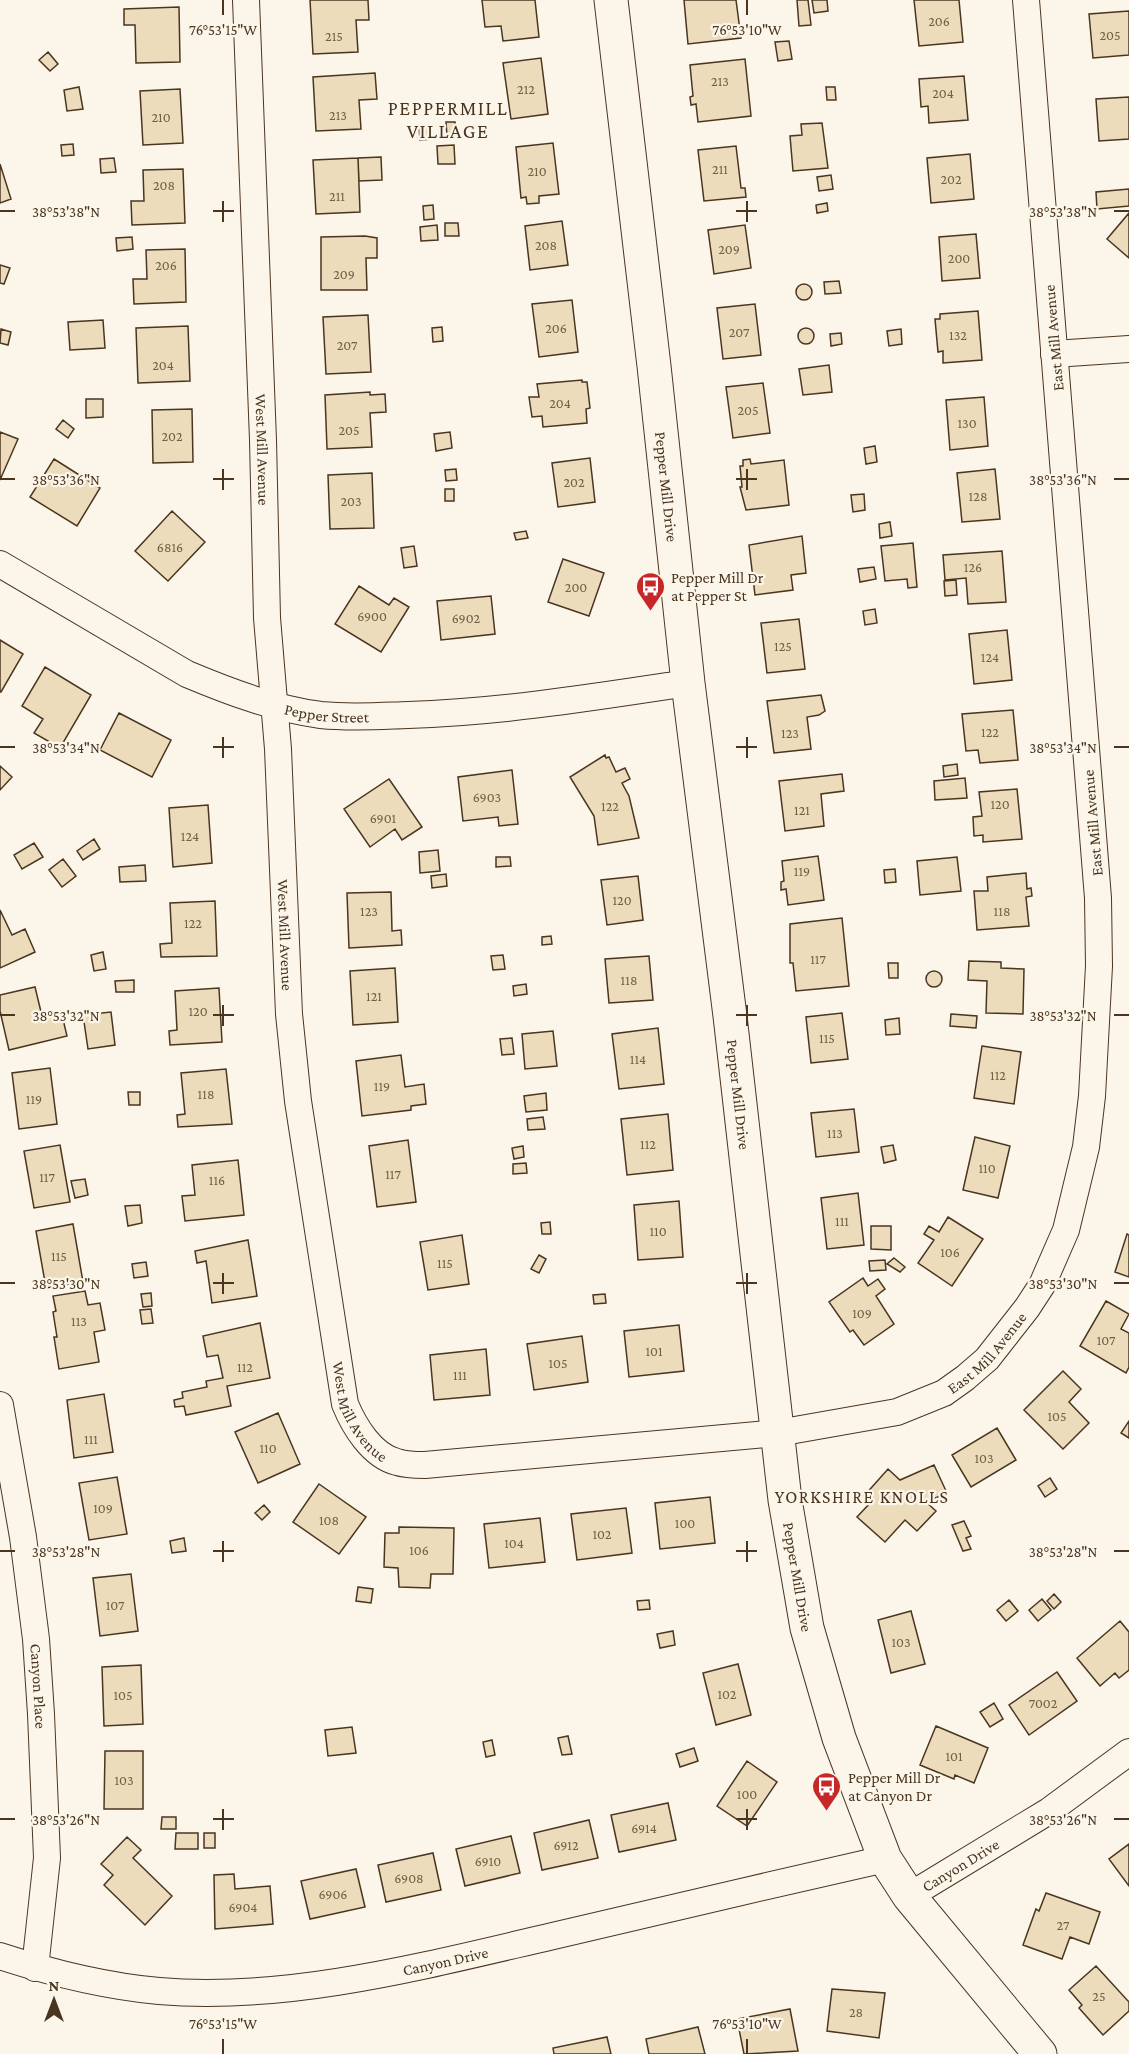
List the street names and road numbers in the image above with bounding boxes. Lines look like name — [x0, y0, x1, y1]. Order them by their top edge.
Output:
street label: East Mill Avenue — [1040, 284, 1067, 392]
street label: West Mill Avenue — [252, 394, 272, 506]
street label: Pepper Mill Drive — [652, 431, 681, 543]
street label: Pepper Street — [283, 700, 370, 726]
street label: East Mill Avenue — [1079, 769, 1106, 877]
street label: West Mill Avenue — [274, 879, 296, 991]
street label: Pepper Mill Drive — [724, 1039, 753, 1151]
street label: East Mill Avenue — [944, 1309, 1030, 1397]
street label: West Mill Avenue — [330, 1360, 390, 1465]
street label: Pepper Mill Drive — [780, 1521, 815, 1633]
street label: Canyon Place — [27, 1643, 50, 1729]
street label: Canyon Drive — [919, 1835, 1002, 1895]
street label: Canyon Drive — [401, 1943, 490, 1979]

